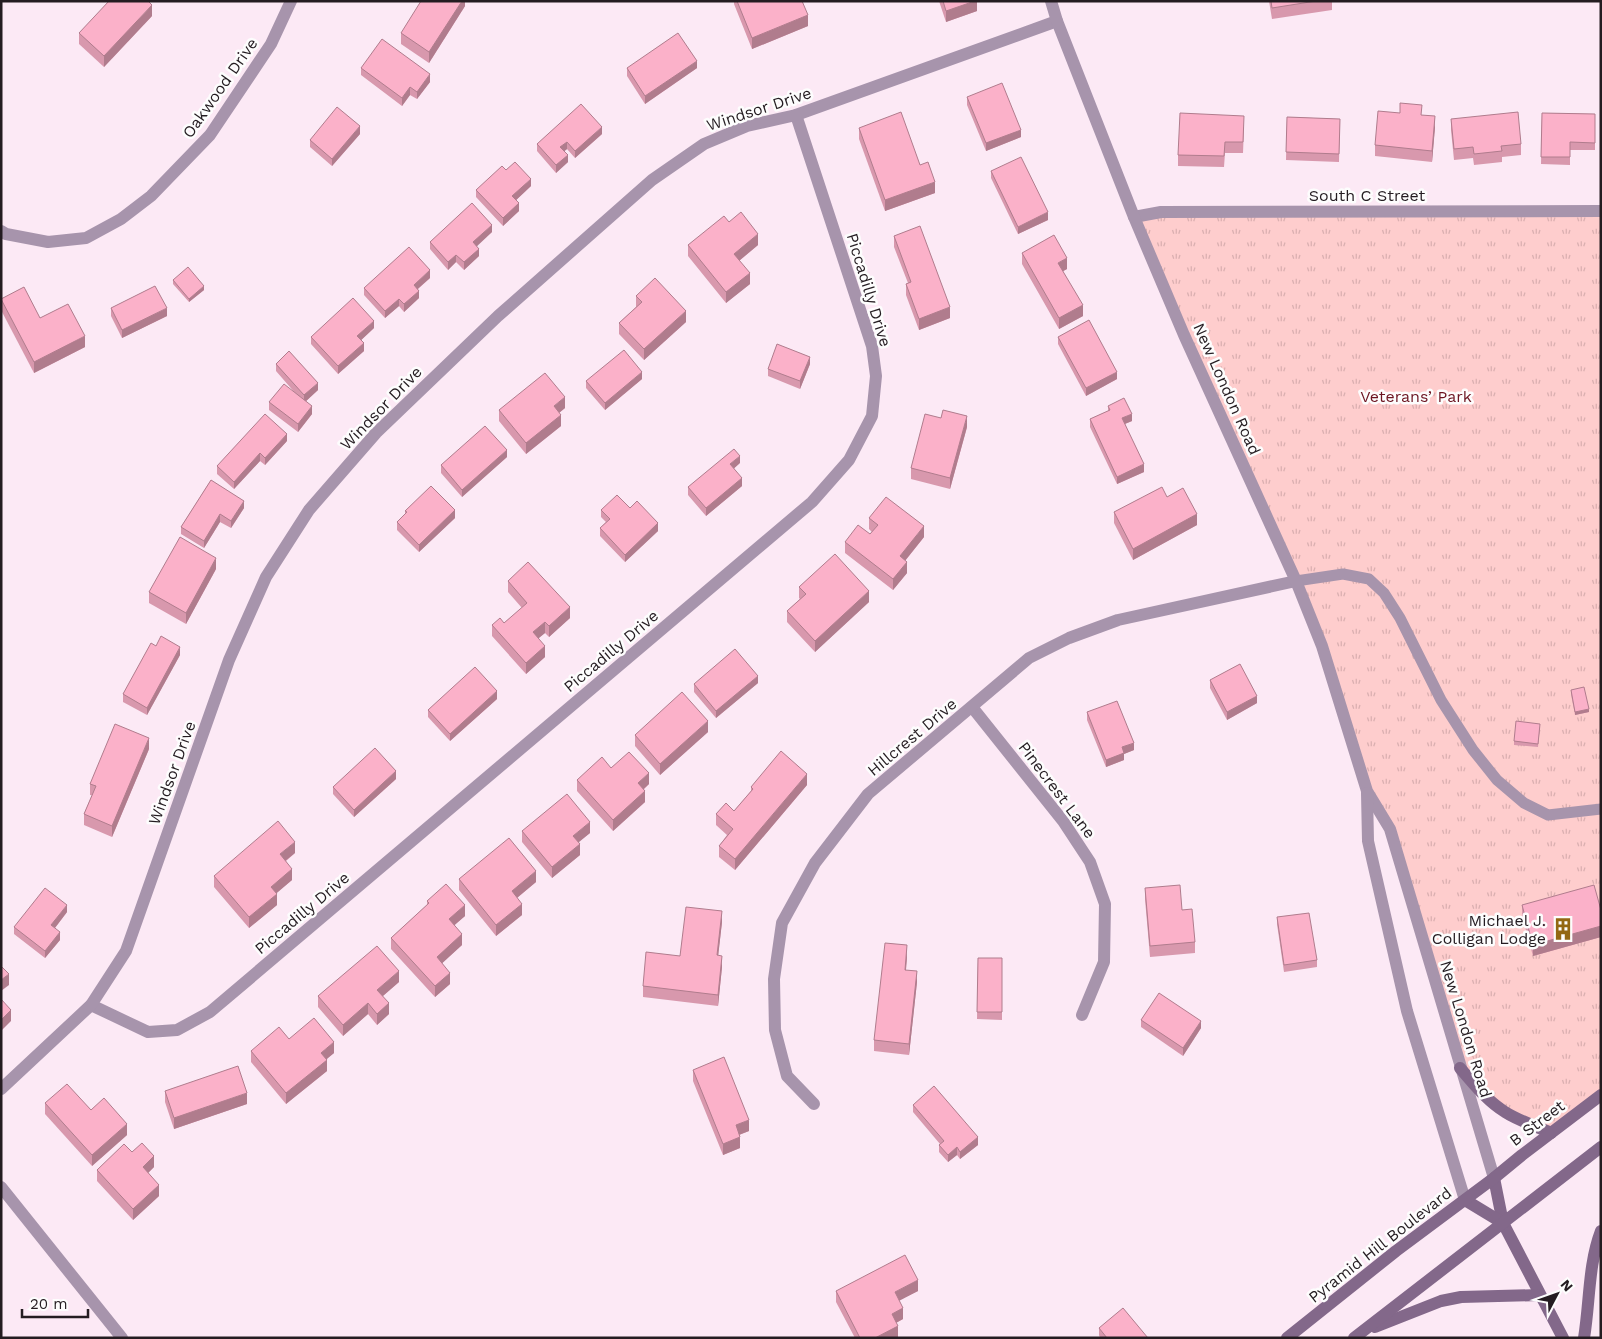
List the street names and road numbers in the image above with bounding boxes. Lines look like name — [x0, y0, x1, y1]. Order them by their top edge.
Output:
street label: Oakwood Drive — [178, 34, 262, 142]
street label: Windsor Drive — [704, 83, 814, 135]
street label: South C Street — [1309, 186, 1425, 205]
street label: Piccadilly Drive — [843, 231, 895, 349]
street label: New London Road — [1189, 320, 1265, 458]
street label: Windsor Drive — [336, 362, 426, 454]
street label: Piccadilly Drive — [560, 606, 662, 696]
street label: Hillcrest Drive — [864, 694, 960, 780]
street label: Windsor Drive — [144, 719, 200, 827]
street label: Pinecrest Lane — [1015, 738, 1099, 842]
street label: Piccadilly Drive — [251, 868, 353, 958]
street label: New London Road — [1436, 958, 1496, 1100]
street label: B Street — [1506, 1096, 1569, 1150]
street label: Pyramid Hill Boulevard — [1305, 1183, 1455, 1307]

